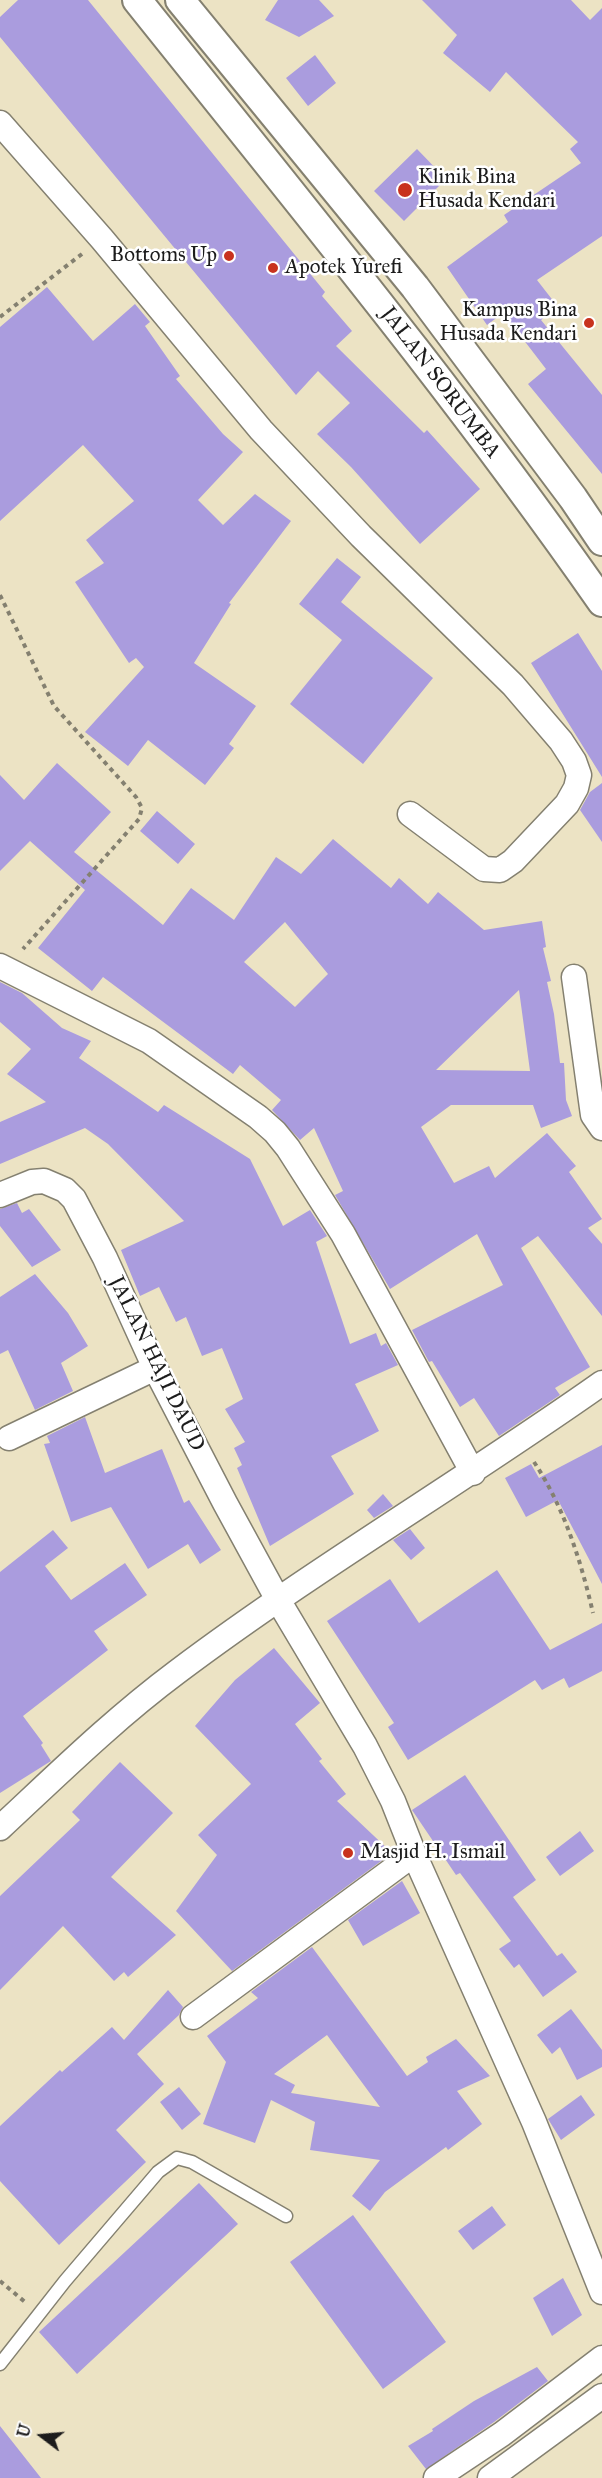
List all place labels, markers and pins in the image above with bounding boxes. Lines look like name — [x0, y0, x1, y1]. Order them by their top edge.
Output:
place label: Klinik Bina Husada Kendari — [418, 165, 555, 215]
marker: Klinik Bina Husada Kendari — [396, 181, 414, 199]
place label: Bottoms Up — [110, 243, 217, 269]
marker: Bottoms Up — [222, 249, 236, 263]
place label: Apotek Yurefi — [285, 255, 402, 281]
marker: Apotek Yurefi — [266, 261, 280, 275]
place label: Kampus Bina Husada Kendari — [440, 298, 577, 348]
marker: Kampus Bina Husada Kendari — [582, 316, 596, 330]
place label: Masjid H. Ismail — [360, 1840, 506, 1866]
marker: Masjid H. Ismail — [341, 1846, 355, 1860]

